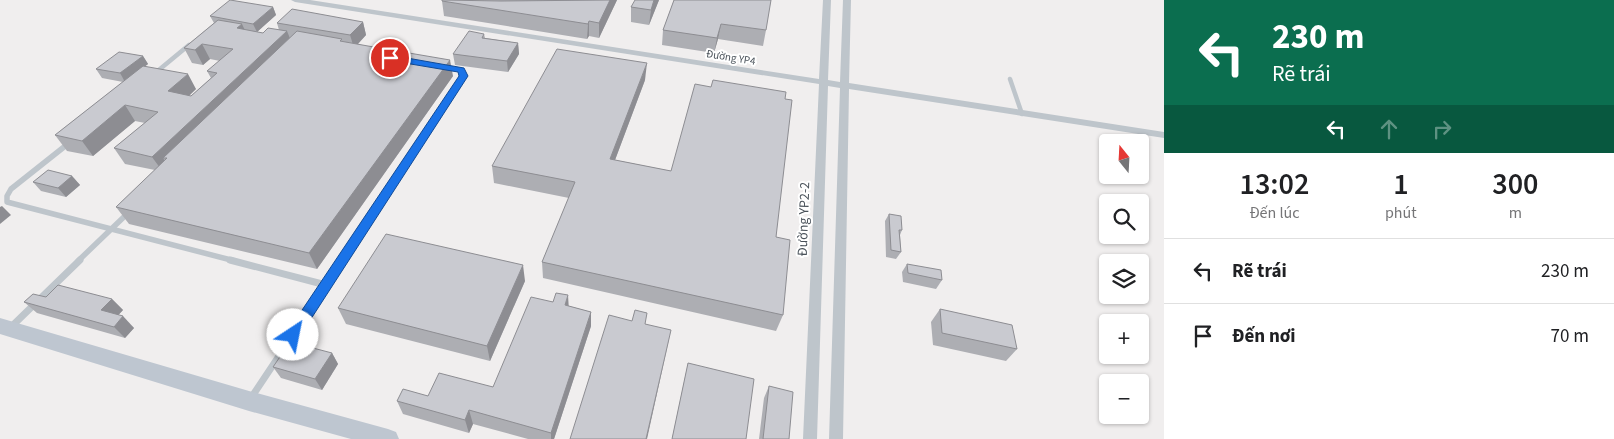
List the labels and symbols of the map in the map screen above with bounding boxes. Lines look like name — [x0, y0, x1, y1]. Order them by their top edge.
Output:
pin — [369, 37, 411, 79]
street label: Đường YP4 — [705, 46, 757, 69]
north arrow — [1099, 134, 1149, 184]
street label: Đường YP2-2 — [793, 181, 815, 257]
position arrow — [266, 308, 318, 360]

